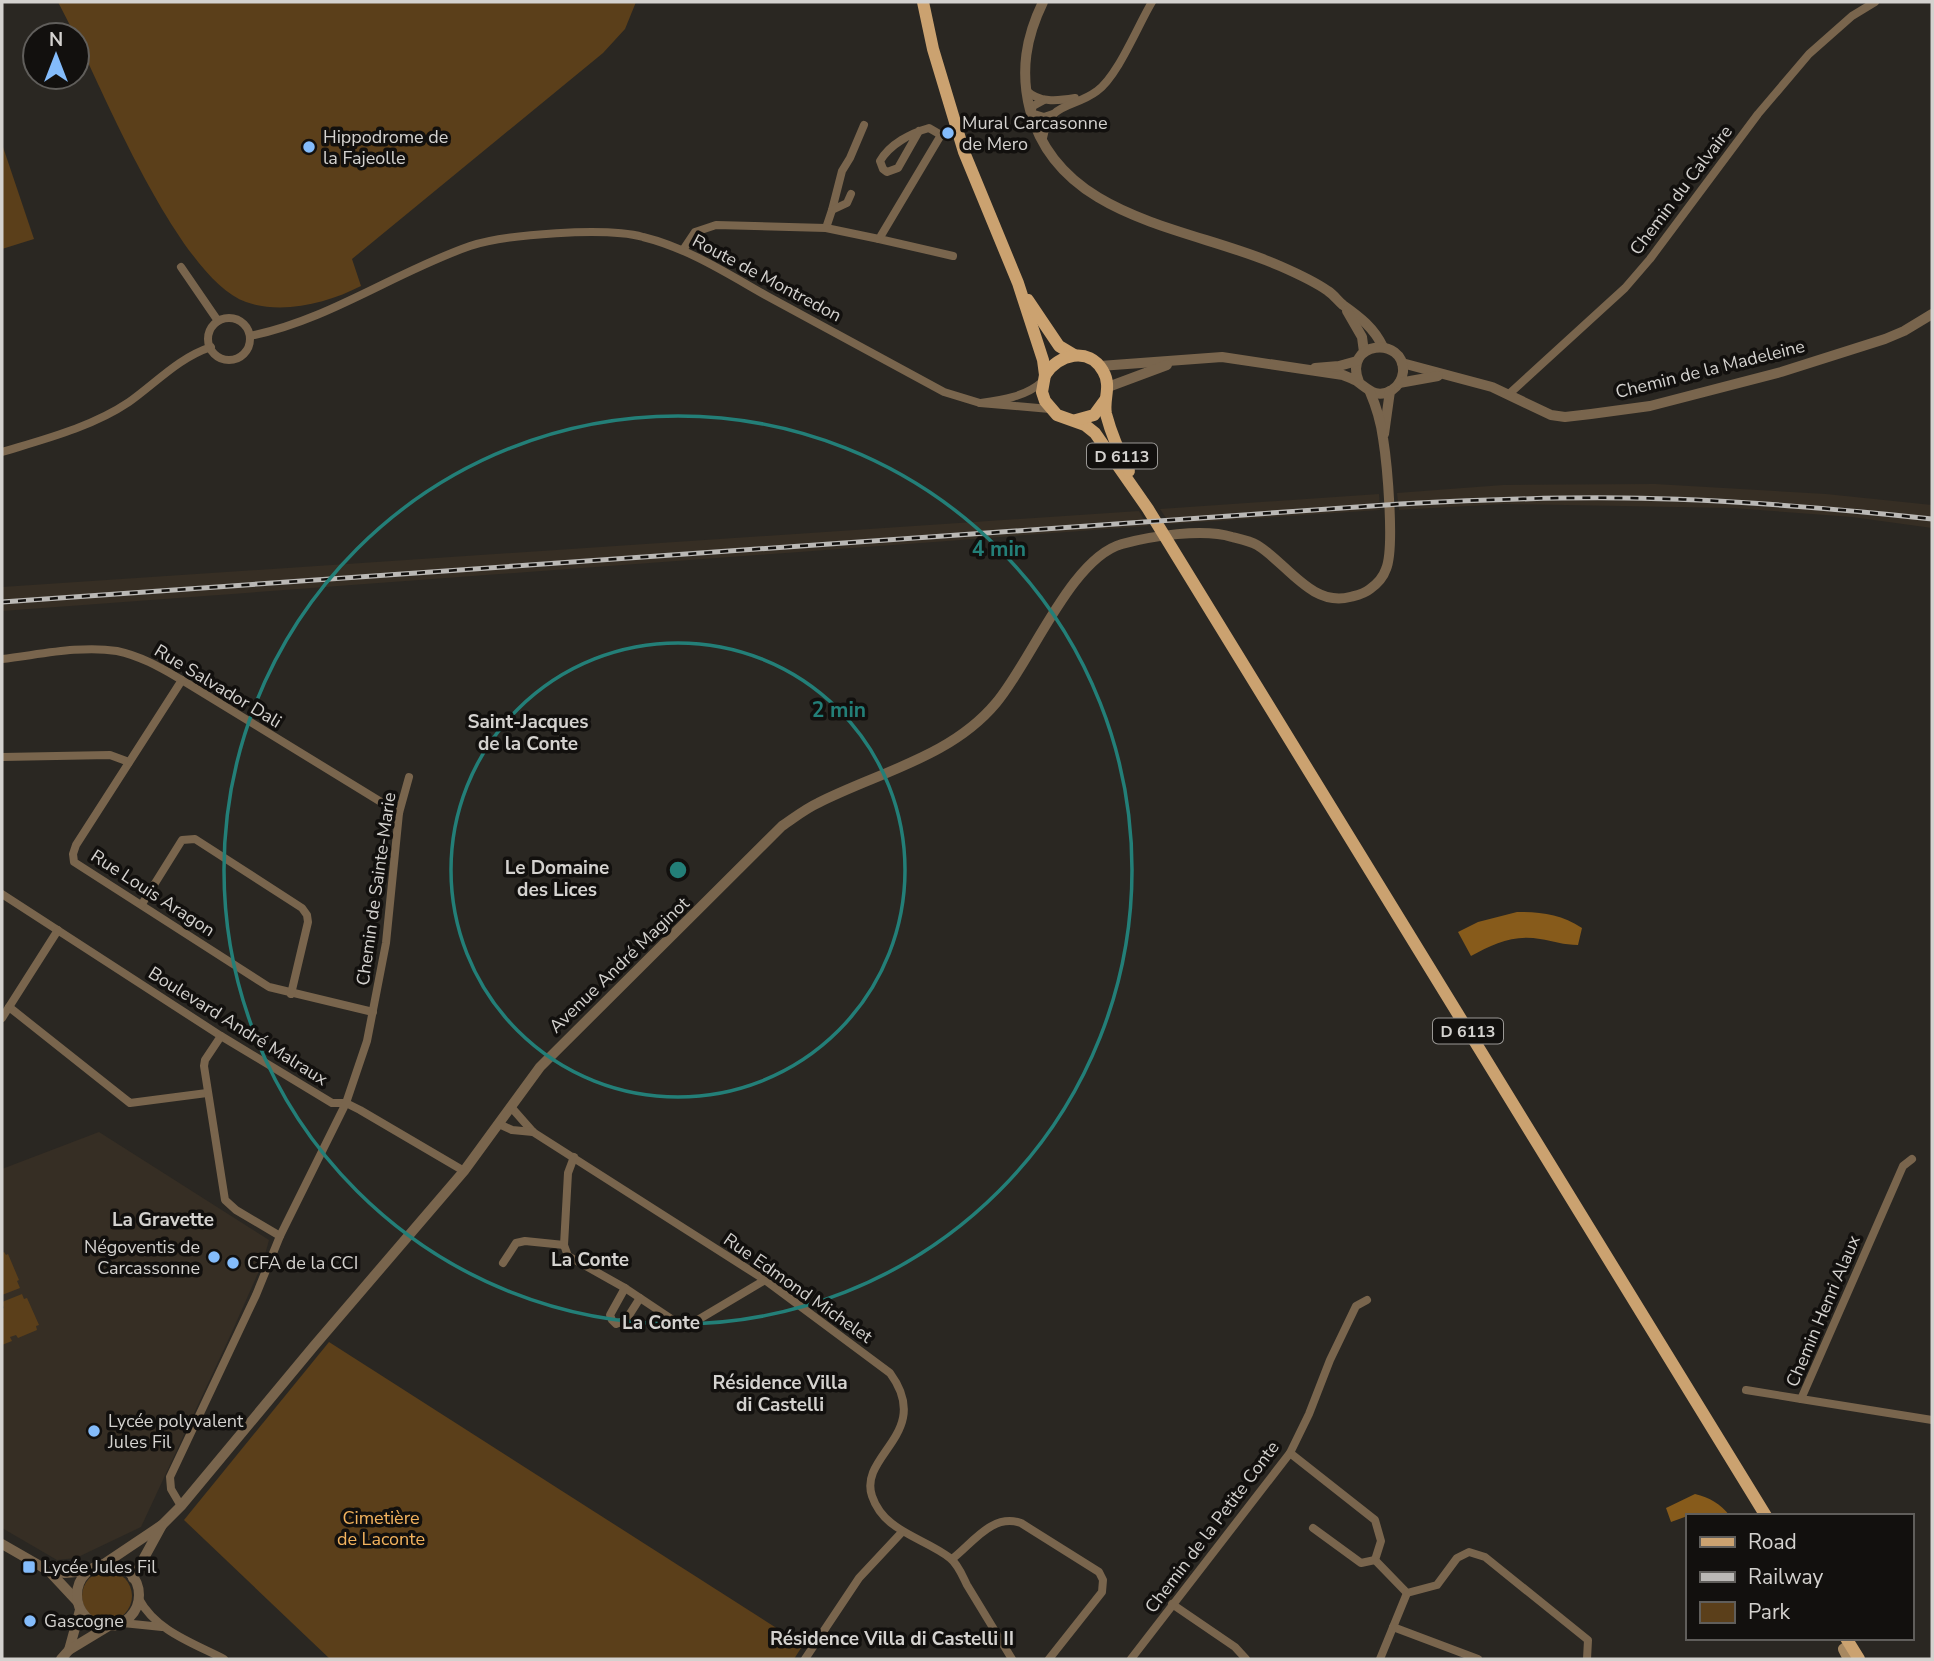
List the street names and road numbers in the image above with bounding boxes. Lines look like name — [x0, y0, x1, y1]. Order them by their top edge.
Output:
street label: Chemin du Calvaire — [1624, 120, 1738, 260]
street label: Route de Montredon — [688, 229, 846, 327]
street label: Chemin de la Madeleine — [1613, 334, 1807, 404]
road number: D 6113 — [1087, 444, 1157, 468]
street label: Rue Salvador Dali — [150, 638, 286, 734]
street label: Chemin de Sainte-Marie — [351, 791, 401, 987]
street label: Rue Louis Aragon — [86, 844, 220, 942]
street label: Avenue André Maginot — [544, 891, 695, 1038]
street label: Boulevard André Malraux — [144, 961, 333, 1091]
road number: D 6113 — [1433, 1018, 1503, 1044]
street label: Rue Edmond Michelet — [719, 1227, 878, 1349]
street label: Chemin Henri Alaux — [1780, 1231, 1866, 1391]
street label: Chemin de la Petite Conte — [1139, 1436, 1285, 1618]

